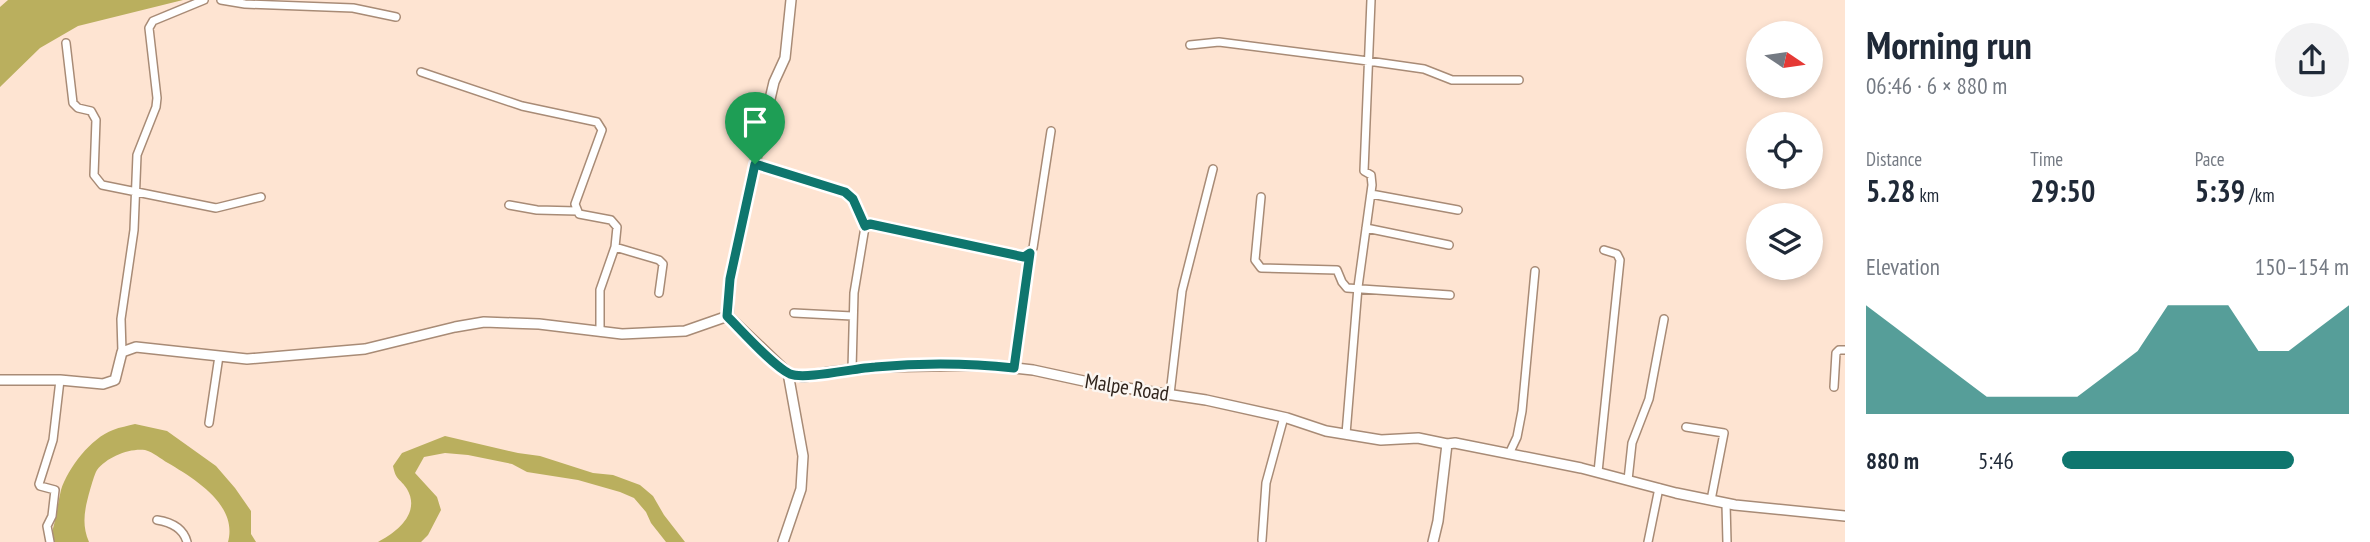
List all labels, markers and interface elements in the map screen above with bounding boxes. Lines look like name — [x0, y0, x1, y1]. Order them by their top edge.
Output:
text: Morning run — [1866, 20, 2032, 69]
north arrow — [1746, 21, 1824, 98]
map controls — [1746, 21, 1823, 280]
button: share — [2275, 23, 2349, 97]
text: 06:46 · 6 × 880 m — [1866, 71, 2007, 100]
pin — [725, 92, 785, 164]
icon: arrive — [736, 103, 774, 141]
button: locate — [1746, 112, 1823, 189]
text: Distance — [1866, 147, 1922, 171]
text: Time — [2030, 147, 2063, 171]
text: Pace — [2195, 147, 2225, 171]
text: 5.28 — [1866, 171, 1915, 210]
text: 29:50 — [2030, 171, 2095, 210]
text: 5:39 — [2195, 171, 2245, 210]
text: km — [1915, 183, 1939, 207]
text: /km — [2245, 183, 2275, 207]
button: layers — [1746, 203, 1823, 280]
text: Elevation — [1866, 252, 1940, 281]
text: 150–154 m — [2255, 252, 2349, 281]
street label: Malpe Road — [1083, 367, 1171, 407]
text: 880 m — [1866, 446, 1919, 475]
text: 5:46 — [1978, 446, 2014, 475]

